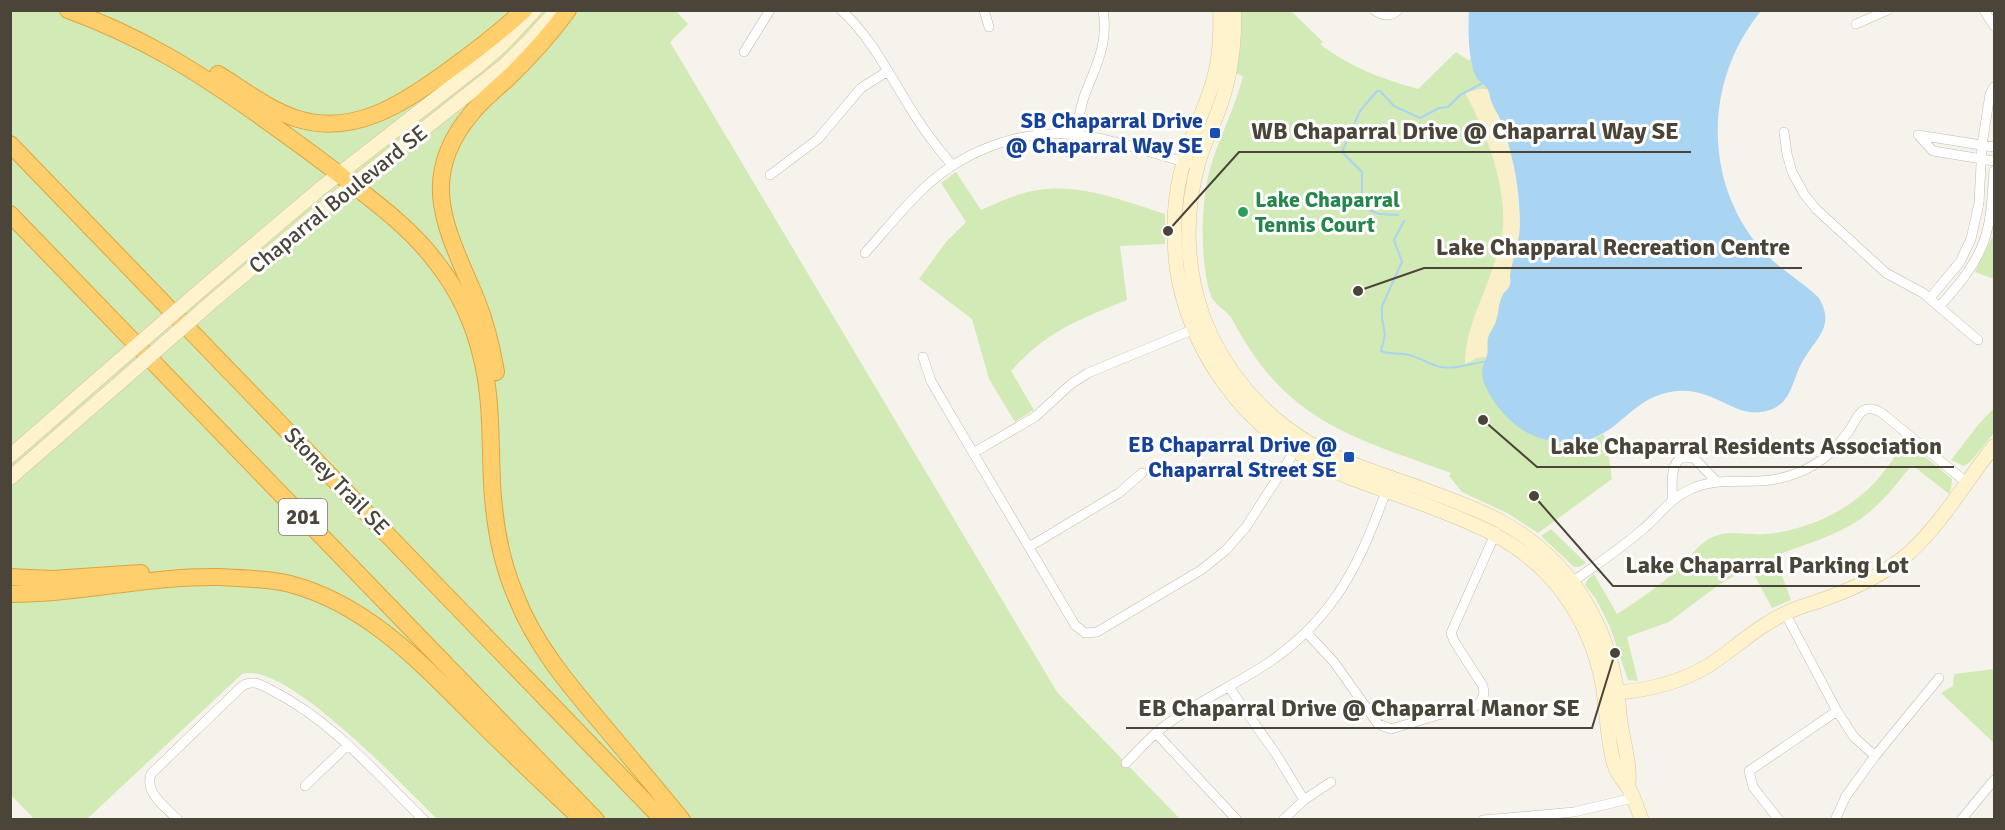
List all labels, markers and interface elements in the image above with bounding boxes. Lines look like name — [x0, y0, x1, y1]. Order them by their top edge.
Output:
place label: SB Chaparral Drive @ Chaparral Way SE — [1006, 107, 1203, 159]
callout: WB Chaparral Drive @ Chaparral Way SE — [1239, 110, 1691, 152]
text: WB Chaparral Drive @ Chaparral Way SE — [1251, 116, 1679, 146]
street label: Chaparral Boulevard SE — [243, 119, 433, 279]
marker: SB Chaparral Drive @ Chaparral Way SE — [1208, 126, 1222, 140]
place label: Lake Chaparral Tennis Court — [1255, 186, 1400, 238]
marker: Lake Chaparral Tennis Court — [1236, 205, 1250, 219]
callout: Lake Chapparal Recreation Centre — [1424, 226, 1802, 268]
text: Lake Chapparal Recreation Centre — [1436, 232, 1790, 262]
street label: Stoney Trail SE — [279, 421, 395, 541]
callout: Lake Chaparral Residents Association — [1537, 425, 1954, 467]
place label: EB Chaparral Drive @ Chaparral Street SE — [1128, 431, 1337, 483]
text: Lake Chaparral Residents Association — [1550, 431, 1942, 461]
marker: EB Chaparral Drive @ Chaparral Street SE — [1342, 450, 1356, 464]
road number: 201 — [279, 499, 327, 535]
callout: Lake Chaparral Parking Lot — [1613, 544, 1920, 586]
text: Lake Chaparral Parking Lot — [1625, 550, 1909, 580]
callout: EB Chaparral Drive @ Chaparral Manor SE — [1126, 686, 1592, 728]
text: EB Chaparral Drive @ Chaparral Manor SE — [1138, 693, 1580, 723]

